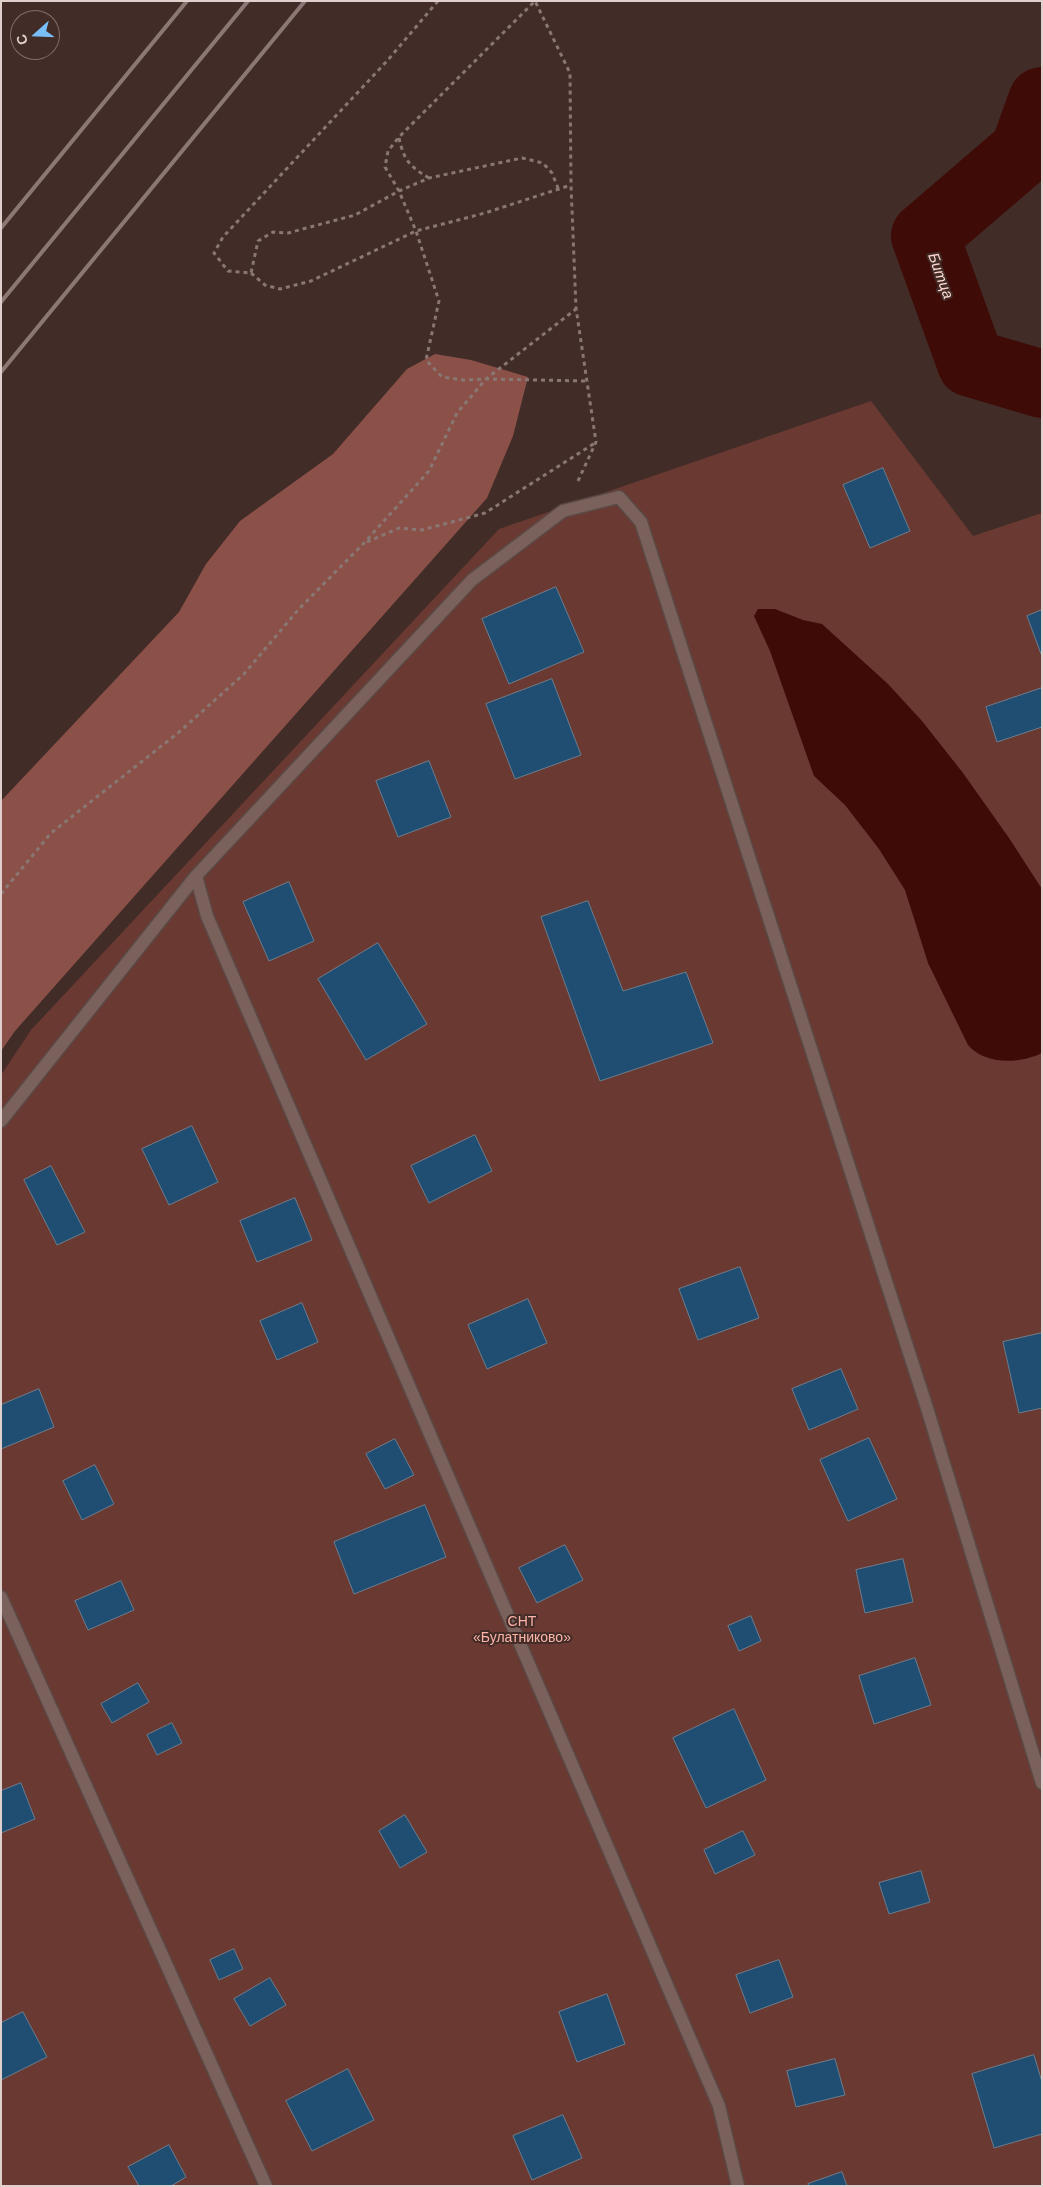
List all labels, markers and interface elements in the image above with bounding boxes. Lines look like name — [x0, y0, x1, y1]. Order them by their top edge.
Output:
north arrow — [10, 10, 60, 60]
text: С — [13, 32, 31, 47]
water label: Битца — [923, 251, 957, 301]
park label: СНТ «Булатниково» — [473, 1614, 571, 1646]

